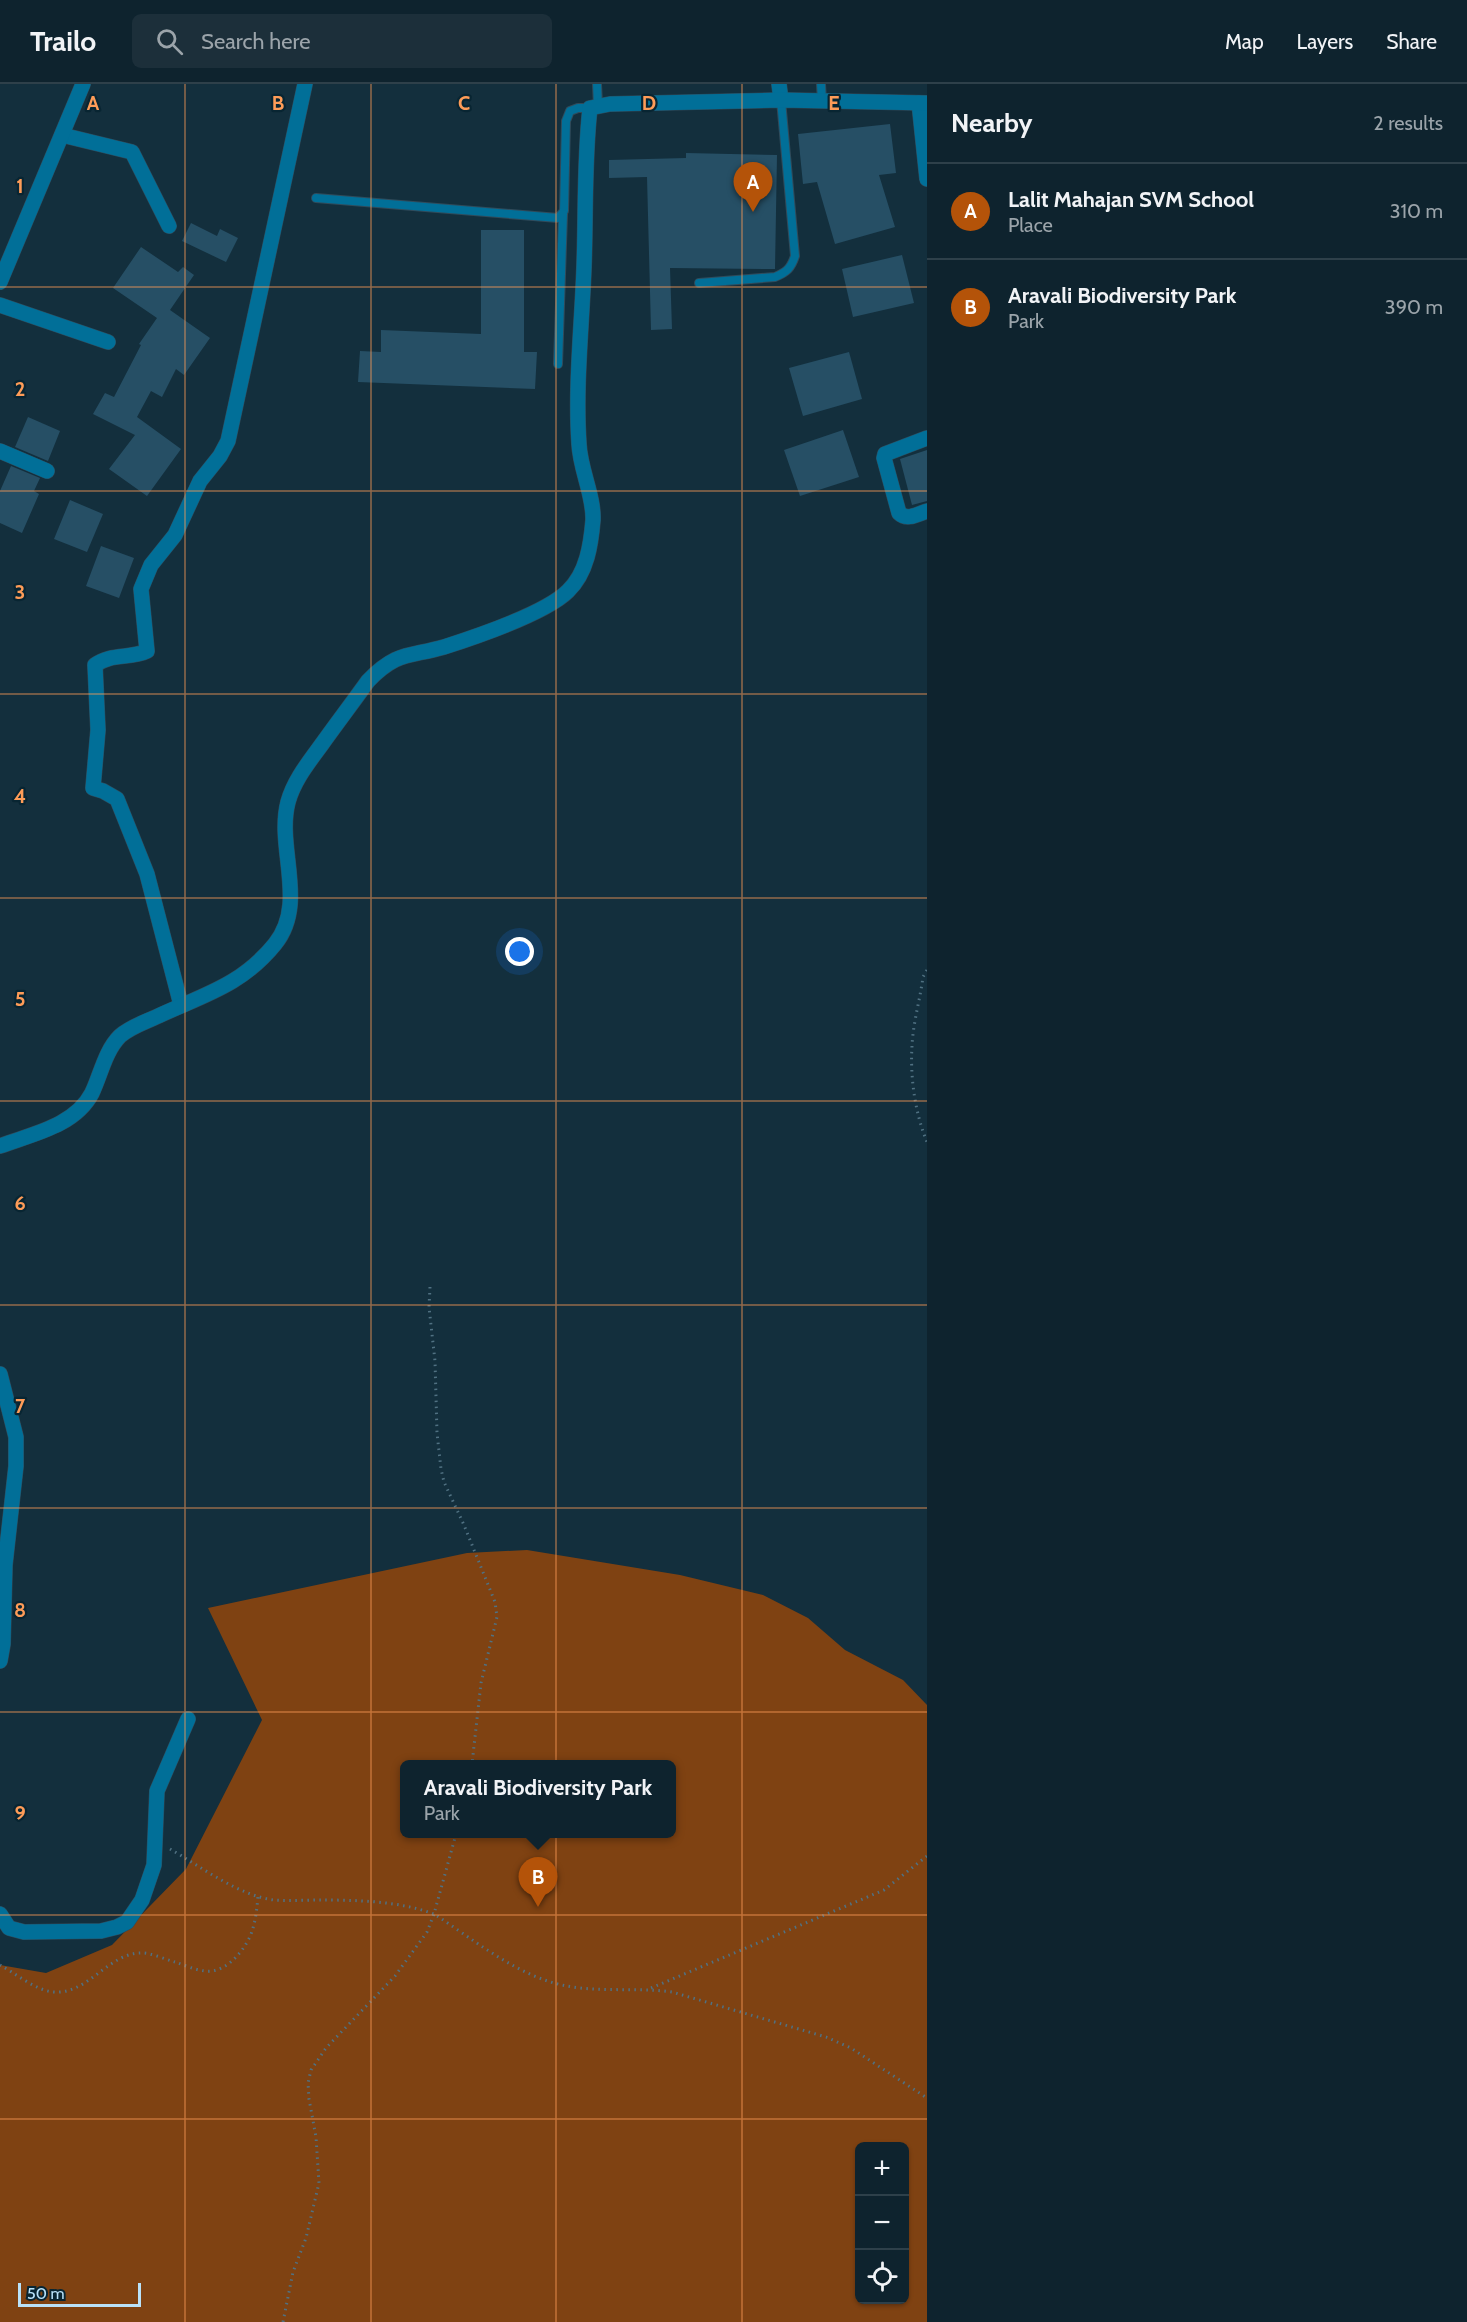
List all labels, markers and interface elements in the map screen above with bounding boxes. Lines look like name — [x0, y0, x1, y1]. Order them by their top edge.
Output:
search box — [132, 14, 552, 68]
text: Trailo — [30, 24, 96, 58]
icon: search — [153, 25, 186, 58]
text: Search here — [201, 28, 310, 55]
text: Map — [1225, 29, 1264, 54]
text: Layers — [1297, 29, 1353, 54]
text: Share — [1386, 29, 1437, 54]
text: A — [87, 91, 100, 115]
text: B — [272, 91, 284, 115]
text: C — [458, 91, 470, 115]
text: D — [642, 91, 656, 115]
text: E — [828, 91, 840, 115]
text: Nearby — [951, 107, 1032, 139]
text: 2 results — [1373, 111, 1443, 135]
pin: A — [734, 162, 772, 212]
text: 1 — [16, 174, 24, 198]
text: Lalit Mahajan SVM School — [1008, 186, 1254, 213]
text: A — [964, 199, 977, 223]
text: 310 m — [1390, 199, 1443, 223]
text: Place — [1008, 213, 1053, 237]
text: Aravali Biodiversity Park — [1008, 282, 1236, 309]
text: B — [964, 295, 977, 319]
text: 390 m — [1385, 295, 1443, 319]
text: Park — [1008, 309, 1044, 333]
text: 2 — [15, 377, 25, 401]
text: 3 — [15, 580, 25, 604]
text: 4 — [14, 784, 26, 808]
your location — [505, 937, 534, 966]
text: 5 — [15, 987, 25, 1011]
text: 6 — [14, 1191, 26, 1215]
text: 7 — [15, 1394, 26, 1418]
text: 8 — [14, 1598, 26, 1622]
popup — [400, 1760, 676, 1838]
text: Aravali Biodiversity Park — [424, 1774, 652, 1801]
text: 9 — [14, 1801, 26, 1825]
text: Park — [424, 1801, 460, 1825]
pin: B — [518, 1858, 558, 1907]
map controls — [855, 2142, 909, 2304]
button: + — [855, 2142, 909, 2196]
button: − — [855, 2196, 909, 2250]
button: locate — [855, 2250, 909, 2304]
scale bar — [18, 2280, 141, 2308]
text: 50 m — [27, 2284, 64, 2303]

